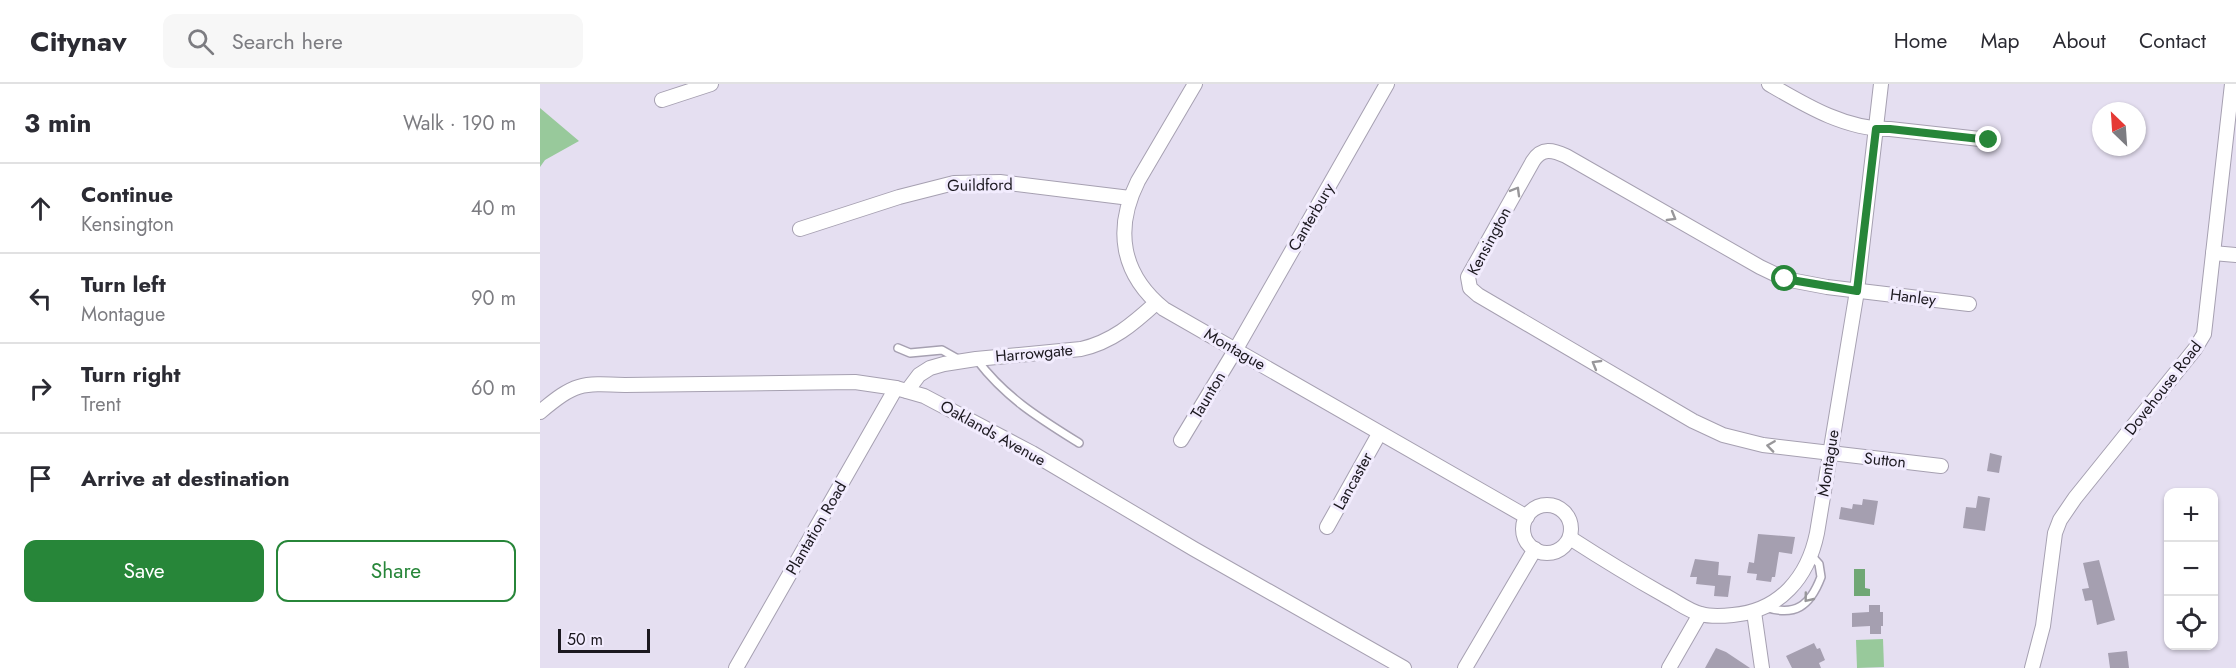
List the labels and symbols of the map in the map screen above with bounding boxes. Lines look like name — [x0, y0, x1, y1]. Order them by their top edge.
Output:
north arrow — [2092, 102, 2146, 156]
route end — [1975, 126, 2001, 152]
street label: Guildford — [947, 173, 1013, 197]
street label: Canterbury — [1282, 178, 1340, 255]
one-way arrow — [1509, 187, 1520, 197]
street label: Kensington — [1461, 203, 1517, 279]
one-way arrow — [1666, 209, 1676, 221]
route start — [1771, 265, 1797, 291]
street label: Hanley — [1889, 283, 1938, 311]
street label: Montague — [1200, 322, 1270, 376]
street label: Dovehouse Road — [2119, 336, 2207, 440]
street label: Harrowgate — [994, 338, 1074, 368]
one-way arrow — [1592, 360, 1602, 371]
street label: Taunton — [1185, 367, 1231, 423]
street label: Oaklands Avenue — [936, 394, 1050, 472]
street label: Montague — [1811, 428, 1845, 498]
one-way arrow — [1767, 440, 1776, 453]
street label: Sutton — [1863, 446, 1907, 474]
street label: Lancaster — [1328, 448, 1378, 514]
street label: Plantation Road — [780, 477, 852, 579]
one-way arrow — [1805, 591, 1816, 602]
scale bar — [558, 626, 650, 654]

